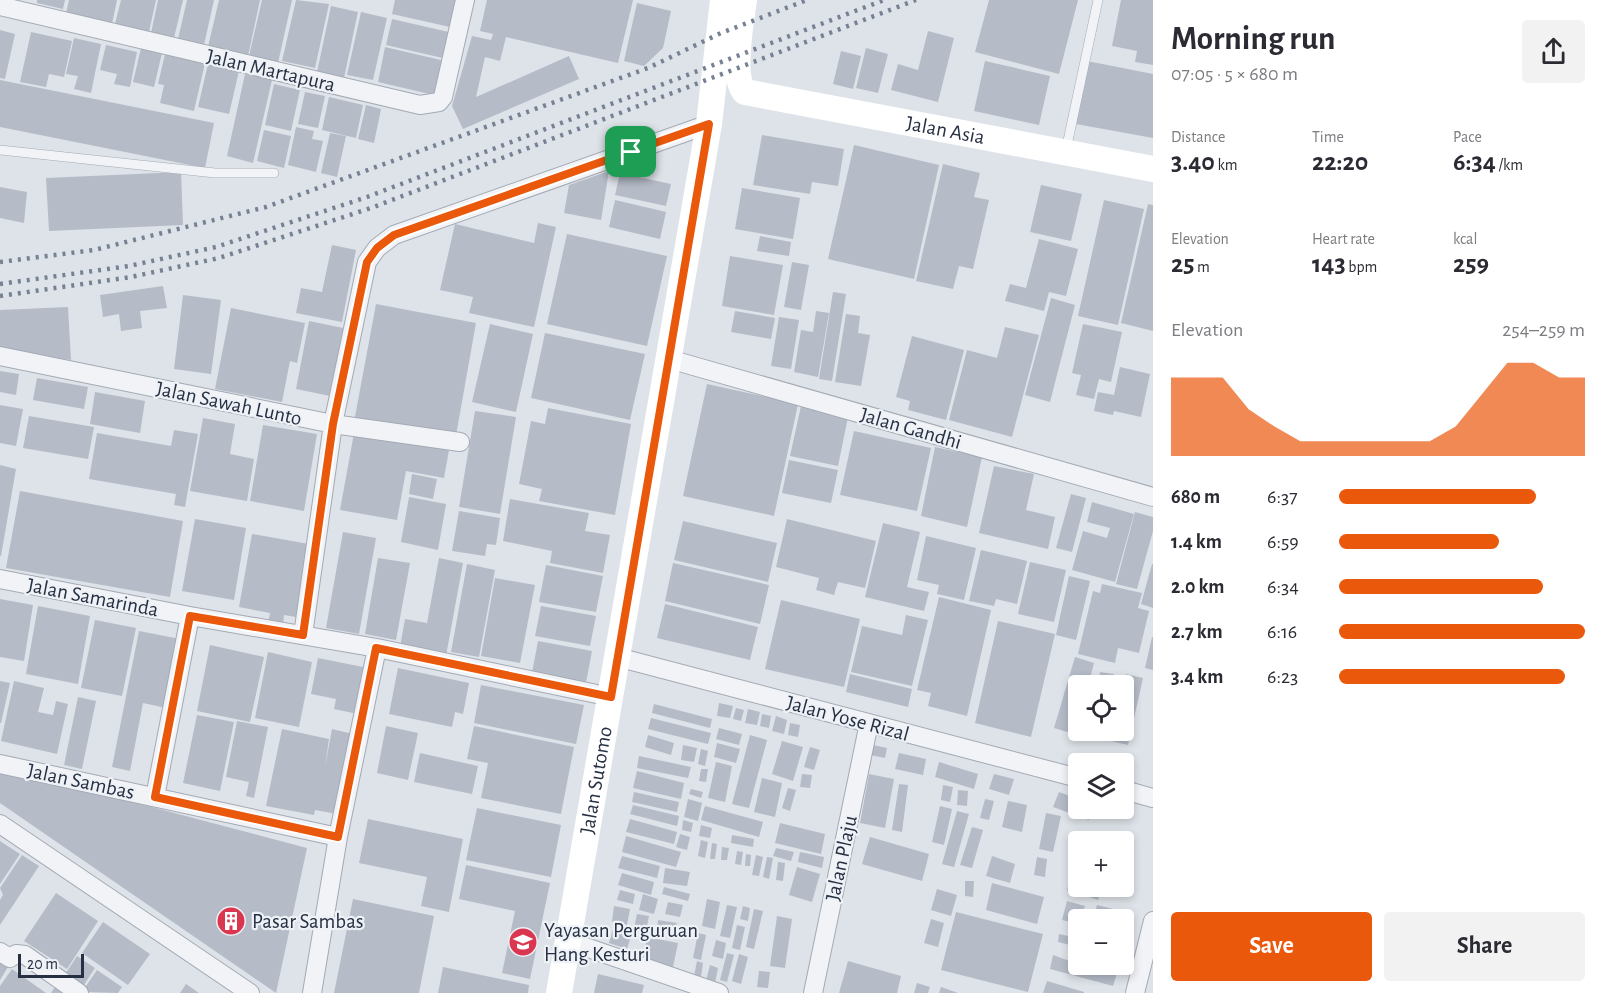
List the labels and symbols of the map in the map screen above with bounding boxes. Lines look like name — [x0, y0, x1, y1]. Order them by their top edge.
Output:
street label: Jalan Martapura — [205, 45, 337, 96]
street label: Jalan Asia — [905, 113, 987, 148]
pin — [605, 126, 656, 177]
street label: Jalan Sawah Lunto — [154, 378, 304, 429]
street label: Jalan Gandhi — [858, 404, 964, 453]
street label: Jalan Samarinda — [25, 574, 161, 621]
street label: Jalan Yose Rizal — [784, 692, 911, 745]
street label: Jalan Sutomo — [577, 725, 616, 836]
street label: Jalan Sambas — [25, 760, 136, 803]
street label: Jalan Plaju — [822, 813, 861, 903]
building icon: Pasar Sambas — [215, 905, 247, 937]
place label: Pasar Sambas — [252, 911, 364, 932]
place label: Yayasan Perguruan Hang Kesturi — [544, 920, 698, 965]
school or university icon: Yayasan Perguruan Hang Kesturi — [507, 926, 539, 958]
scale bar — [18, 951, 84, 978]

